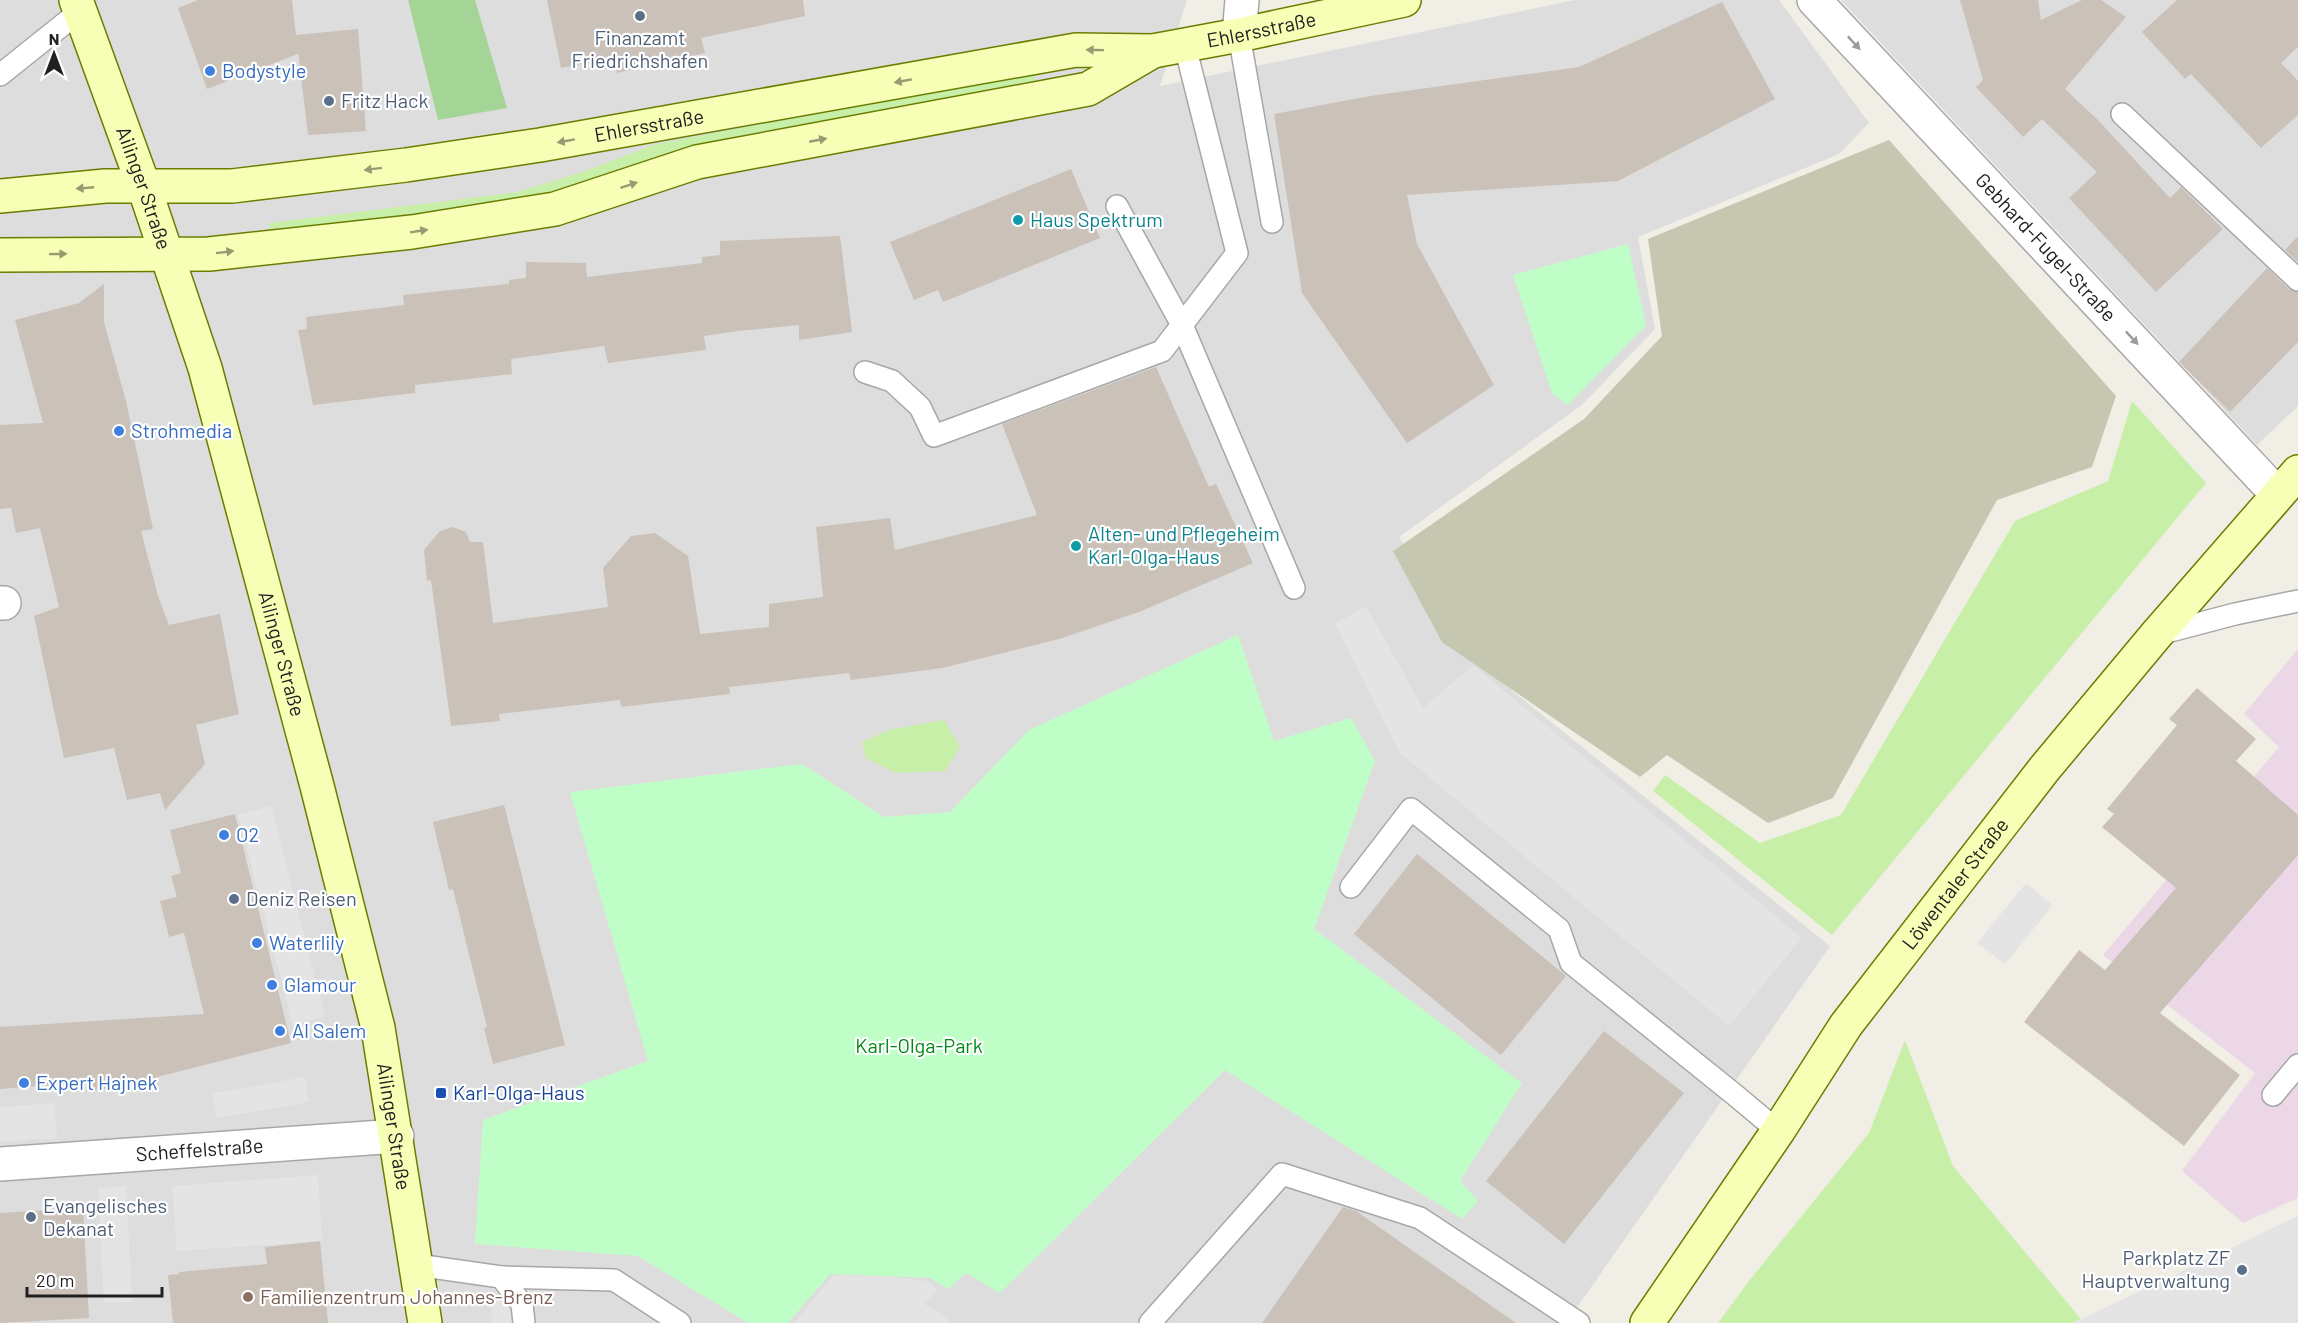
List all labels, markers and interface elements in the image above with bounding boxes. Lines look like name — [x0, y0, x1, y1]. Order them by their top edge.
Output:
street label: Ehlersstraße — [1205, 6, 1318, 52]
marker: Finanzamt Friedrichshafen — [633, 9, 647, 23]
north arrow — [24, 24, 84, 84]
place label: Finanzamt Friedrichshafen — [572, 25, 708, 72]
text: N — [49, 29, 59, 48]
one-way arrow — [1847, 35, 1861, 49]
one-way arrow — [1085, 45, 1104, 55]
place label: Bodystyle — [222, 58, 306, 82]
marker: Bodystyle — [203, 64, 217, 78]
one-way arrow — [893, 76, 912, 85]
place label: Fritz Hack — [341, 88, 428, 112]
marker: Fritz Hack — [322, 94, 336, 108]
street label: Ehlersstraße — [592, 103, 706, 146]
street label: Ailinger Straße — [112, 123, 177, 252]
one-way arrow — [809, 135, 828, 144]
one-way arrow — [556, 136, 575, 145]
one-way arrow — [363, 164, 382, 173]
street label: Gebhard-Fugel-Straße — [1971, 167, 2122, 326]
one-way arrow — [620, 180, 638, 189]
one-way arrow — [76, 183, 95, 192]
place label: Haus Spektrum — [1030, 207, 1163, 231]
marker: Haus Spektrum — [1011, 213, 1025, 227]
one-way arrow — [409, 227, 428, 236]
one-way arrow — [215, 247, 234, 256]
one-way arrow — [49, 250, 68, 259]
one-way arrow — [2124, 331, 2138, 345]
place label: Strohmedia — [131, 418, 232, 442]
marker: Strohmedia — [112, 424, 126, 438]
place label: Alten- und Pflegeheim Karl-Olga-Haus — [1088, 521, 1280, 568]
marker: Alten- und Pflegeheim Karl-Olga-Haus — [1069, 539, 1083, 553]
street label: Ailinger Straße — [254, 588, 311, 719]
street label: Löwentaler Straße — [1896, 813, 2013, 954]
place label: O2 — [236, 822, 259, 846]
marker: O2 — [217, 828, 231, 842]
place label: Deniz Reisen — [246, 886, 357, 910]
marker: Deniz Reisen — [227, 892, 241, 906]
place label: Waterlily — [269, 930, 344, 954]
marker: Waterlily — [250, 936, 264, 950]
place label: Glamour — [284, 972, 356, 996]
marker: Glamour — [265, 978, 279, 992]
place label: Al Salem — [292, 1018, 366, 1042]
marker: Al Salem — [273, 1024, 287, 1038]
park label: Karl-Olga-Park — [855, 1033, 983, 1057]
street label: Ailinger Straße — [373, 1061, 417, 1192]
place label: Expert Hajnek — [36, 1070, 158, 1094]
marker: Expert Hajnek — [17, 1076, 31, 1090]
place label: Karl-Olga-Haus — [453, 1080, 585, 1104]
marker: Karl-Olga-Haus — [434, 1086, 448, 1100]
street label: Scheffelstraße — [135, 1132, 264, 1165]
place label: Evangelisches Dekanat — [43, 1193, 167, 1240]
marker: Evangelisches Dekanat — [24, 1210, 38, 1224]
place label: Parkplatz ZF Hauptverwaltung — [2082, 1245, 2230, 1292]
scale bar — [27, 1260, 162, 1298]
marker: Parkplatz ZF Hauptverwaltung — [2235, 1263, 2249, 1277]
text: 20 m — [36, 1269, 74, 1291]
place label: Familienzentrum Johannes-Brenz — [260, 1284, 553, 1308]
marker: Familienzentrum Johannes-Brenz — [241, 1290, 255, 1304]

